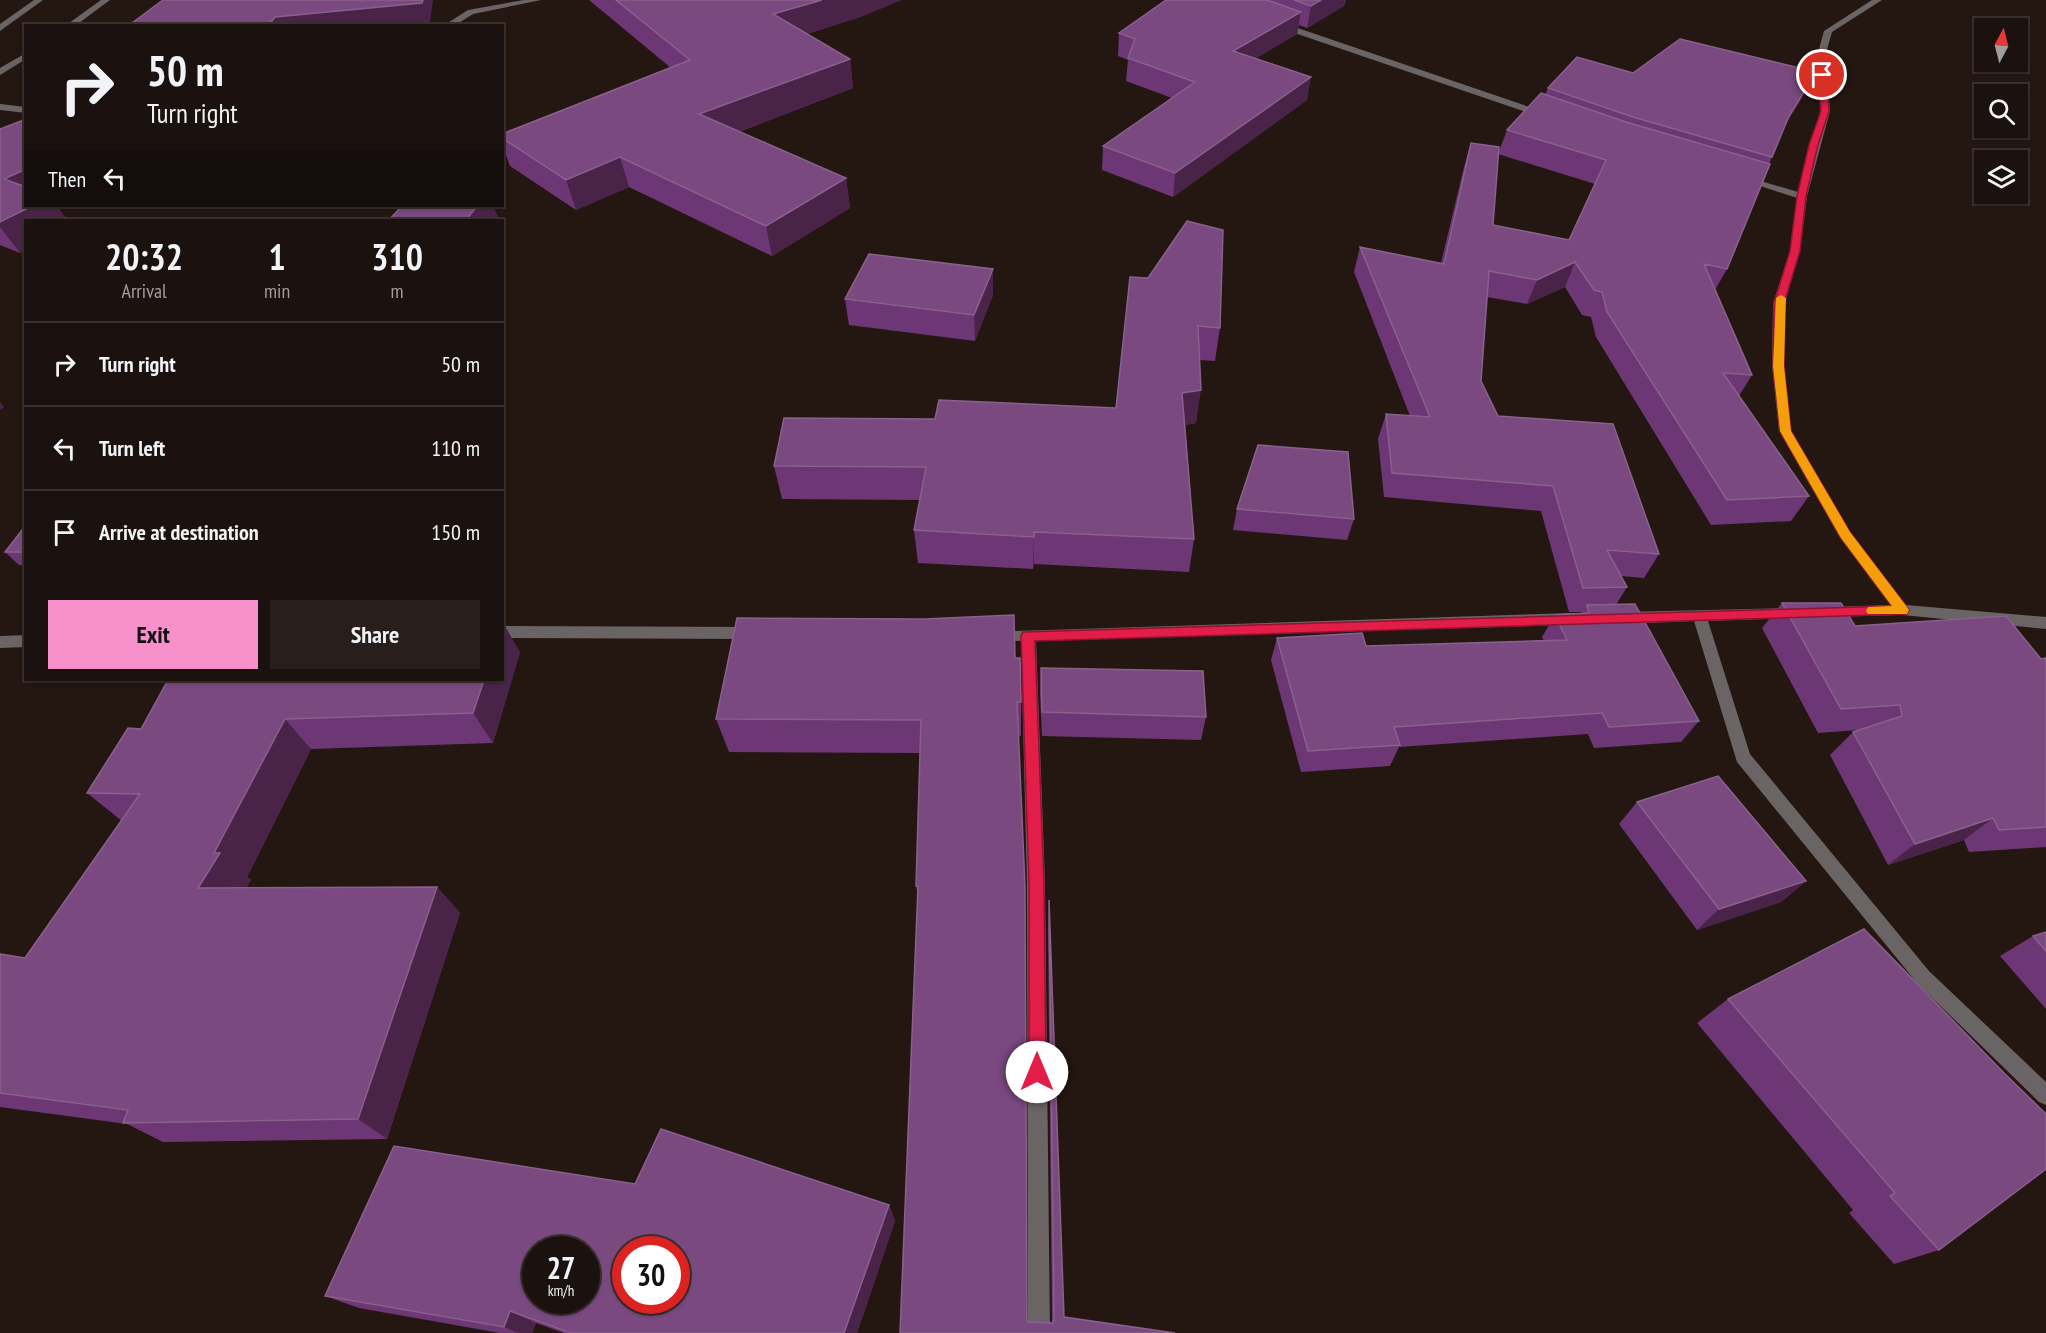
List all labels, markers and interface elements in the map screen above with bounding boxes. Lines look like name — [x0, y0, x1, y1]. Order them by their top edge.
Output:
north arrow — [1974, 18, 2028, 72]
map controls — [1974, 18, 2028, 204]
text: 50 m — [147, 43, 224, 98]
icon: right — [48, 48, 126, 126]
pin — [1796, 49, 1847, 100]
icon: arrive — [1805, 58, 1838, 91]
button: search — [1974, 84, 2028, 138]
text: Turn right — [147, 96, 238, 130]
button: layers — [1974, 150, 2028, 204]
icon: left — [98, 162, 131, 195]
text: Then — [48, 165, 86, 193]
text: 20:32 — [105, 233, 183, 280]
text: 1 — [268, 233, 286, 280]
text: 310 — [371, 233, 423, 280]
text: Arrival — [121, 278, 167, 304]
text: min — [264, 278, 290, 304]
text: m — [391, 278, 404, 304]
icon: right — [48, 348, 81, 381]
text: Turn right — [99, 350, 176, 378]
text: 50 m — [441, 350, 480, 378]
icon: left — [48, 432, 81, 465]
text: Turn left — [99, 434, 165, 462]
text: 110 m — [431, 434, 480, 462]
icon: arrive — [48, 516, 81, 549]
text: Arrive at destination — [99, 518, 259, 546]
text: 150 m — [431, 518, 480, 546]
button: Exit — [48, 600, 258, 669]
button: Share — [270, 600, 480, 669]
position arrow — [1005, 1040, 1069, 1104]
speed limit sign: 30 — [612, 1236, 690, 1314]
text: 27 — [547, 1248, 575, 1287]
text: km/h — [548, 1281, 574, 1300]

